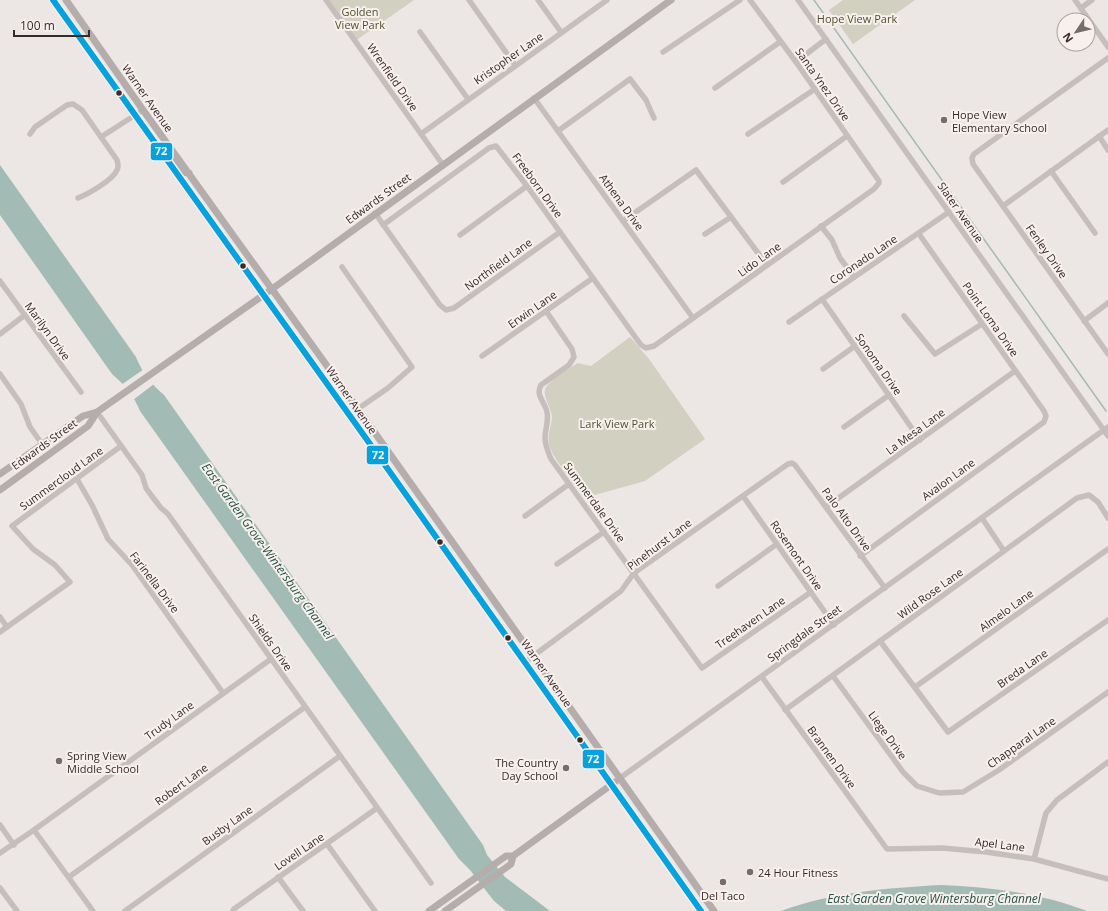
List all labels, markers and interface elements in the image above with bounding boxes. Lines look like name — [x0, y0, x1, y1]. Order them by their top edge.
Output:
park label: Golden View Park — [335, 4, 385, 32]
park label: Hope View Park — [817, 11, 897, 26]
scale bar — [14, 12, 89, 38]
north arrow — [1056, 12, 1096, 52]
text: 100 m — [20, 17, 55, 34]
street label: Kristopher Lane — [470, 28, 546, 88]
text: N — [1059, 30, 1076, 46]
street label: Wrenfield Drive — [364, 40, 422, 114]
street label: Santa Ynez Drive — [792, 45, 854, 123]
street label: Warner Avenue — [119, 61, 177, 135]
unlabelled marker — [114, 88, 124, 98]
place label: Hope View Elementary School — [952, 107, 1047, 135]
marker: Hope View Elementary School — [939, 115, 949, 125]
line badge: 72 — [150, 142, 173, 161]
text: 72 — [155, 143, 167, 158]
street label: Freeborn Drive — [509, 149, 567, 221]
street label: Edwards Street — [342, 169, 414, 227]
street label: Athena Drive — [596, 171, 648, 233]
street label: Slater Avenue — [935, 179, 987, 245]
street label: Fenley Drive — [1023, 221, 1071, 281]
street label: Coronado Lane — [826, 231, 900, 287]
street label: Northfield Lane — [461, 234, 535, 294]
street label: Lido Lane — [735, 238, 783, 280]
unlabelled marker — [238, 261, 248, 271]
street label: Point Loma Drive — [960, 279, 1022, 359]
street label: Erwin Lane — [505, 287, 559, 331]
street label: Marilyn Drive — [22, 299, 74, 363]
street label: Sonoma Drive — [852, 330, 906, 398]
street label: Warner Avenue — [323, 363, 381, 437]
street label: La Mesa Lane — [882, 404, 948, 458]
street label: Edwards Street — [8, 415, 80, 473]
park label: Lark View Park — [580, 416, 655, 431]
street label: Summercloud Lane — [16, 443, 106, 513]
line badge: 72 — [366, 445, 389, 465]
text: 72 — [372, 447, 384, 462]
street label: Avalon Lane — [918, 455, 978, 503]
water label: East Garden Grove-Wintersburg Channel — [198, 459, 338, 643]
street label: Summerdale Drive — [561, 459, 629, 545]
street label: Palo Alto Drive — [819, 484, 875, 554]
street label: Pinehurst Lane — [624, 515, 694, 573]
street label: Rosemont Drive — [767, 517, 827, 593]
unlabelled marker — [435, 537, 445, 547]
street label: Farinella Drive — [127, 548, 183, 616]
street label: Wild Rose Lane — [894, 564, 966, 622]
street label: Almelo Lane — [976, 585, 1036, 635]
street label: Treehaven Lane — [712, 592, 788, 652]
street label: Springdale Street — [764, 601, 844, 665]
street label: Shields Drive — [246, 611, 296, 673]
unlabelled marker — [503, 633, 513, 643]
street label: Warner Avenue — [518, 636, 576, 710]
street label: Breda Lane — [994, 645, 1050, 691]
street label: Trudy Lane — [141, 697, 197, 743]
street label: Liege Drive — [865, 708, 911, 762]
street label: Chapparal Lane — [984, 713, 1058, 771]
street label: Brannen Drive — [804, 723, 860, 791]
unlabelled marker — [575, 735, 585, 745]
place label: Spring View Middle School — [67, 748, 139, 776]
line badge: 72 — [582, 749, 605, 769]
text: 72 — [587, 751, 599, 766]
place label: The Country Day School — [495, 755, 558, 783]
marker: Spring View Middle School — [54, 756, 64, 766]
street label: Robert Lane — [151, 760, 211, 808]
marker: The Country Day School — [561, 763, 571, 773]
street label: Busby Lane — [199, 802, 255, 848]
street label: Lovell Lane — [271, 829, 327, 873]
street label: Apel Lane — [974, 833, 1026, 855]
place label: 24 Hour Fitness — [758, 865, 838, 880]
marker: 24 Hour Fitness — [745, 867, 755, 877]
marker: Del Taco — [718, 877, 728, 887]
place label: Del Taco — [701, 888, 745, 903]
water label: East Garden Grove Wintersburg Channel — [827, 890, 1042, 907]

